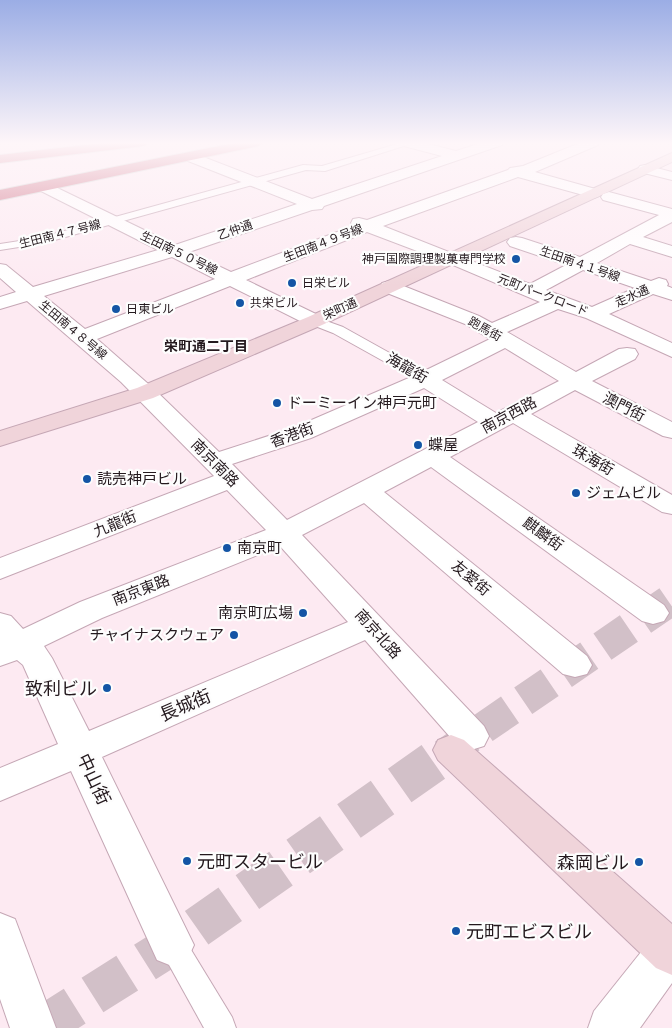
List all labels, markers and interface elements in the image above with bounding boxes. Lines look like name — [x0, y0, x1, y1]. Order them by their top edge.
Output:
street label: 生田南４７号線 — [18, 217, 102, 251]
street label: 乙仲通 — [216, 218, 254, 242]
street label: 生田南４９号線 — [281, 221, 365, 265]
street label: 生田南５０号線 — [138, 228, 220, 278]
street label: 生田南４１号線 — [538, 244, 622, 284]
place label: 神戸国際調理製菓専門学校 — [362, 252, 506, 266]
marker: 神戸国際調理製菓専門学校 — [510, 253, 522, 265]
street label: 元町パークロード — [496, 271, 590, 319]
place label: 日栄ビル — [302, 276, 350, 290]
marker: 日栄ビル — [286, 277, 298, 289]
street label: 走水通 — [613, 282, 651, 310]
street label: 栄町通 — [321, 295, 359, 323]
place label: 共栄ビル — [250, 296, 298, 310]
marker: 共栄ビル — [234, 297, 246, 309]
street label: 生田南４８号線 — [36, 298, 110, 362]
place label: 日東ビル — [126, 302, 174, 316]
marker: 日東ビル — [110, 303, 122, 315]
street label: 跑馬街 — [466, 314, 504, 344]
district label: 栄町通二丁目 — [164, 338, 248, 354]
street label: 海龍街 — [383, 349, 431, 387]
street label: 澳門街 — [600, 389, 648, 425]
street label: 南京西路 — [478, 393, 540, 437]
place label: ドーミーイン神戸元町 — [287, 394, 437, 412]
marker: ドーミーイン神戸元町 — [271, 397, 283, 409]
street label: 香港街 — [268, 419, 316, 451]
street label: 南京南路 — [187, 435, 243, 491]
place label: 蝶屋 — [428, 436, 458, 454]
marker: 蝶屋 — [412, 439, 424, 451]
street label: 珠海街 — [569, 441, 617, 479]
place label: 読売神戸ビル — [97, 470, 187, 488]
marker: 読売神戸ビル — [81, 473, 93, 485]
place label: ジェムビル — [586, 484, 661, 502]
marker: ジェムビル — [570, 487, 582, 499]
street label: 九龍街 — [91, 507, 139, 541]
street label: 麒麟街 — [520, 513, 566, 555]
place label: 南京町 — [237, 539, 282, 557]
marker: 南京町 — [221, 542, 233, 554]
street label: 友愛街 — [448, 557, 494, 599]
street label: 南京東路 — [110, 571, 172, 609]
place label: 南京町広場 — [218, 604, 293, 622]
street label: 南京北路 — [351, 606, 405, 662]
marker: 南京町広場 — [297, 607, 309, 619]
place label: チャイナスクウェア — [89, 626, 224, 644]
marker: チャイナスクウェア — [228, 629, 240, 641]
place label: 致利ビル — [25, 678, 97, 699]
marker: 致利ビル — [101, 682, 113, 694]
street label: 長城街 — [156, 685, 214, 725]
street label: 中山街 — [73, 750, 115, 808]
place label: 元町スタービル — [197, 851, 323, 872]
place label: 森岡ビル — [557, 852, 629, 873]
marker: 元町スタービル — [181, 855, 193, 867]
marker: 森岡ビル — [633, 856, 645, 868]
place label: 元町エビスビル — [466, 921, 592, 942]
marker: 元町エビスビル — [450, 925, 462, 937]

